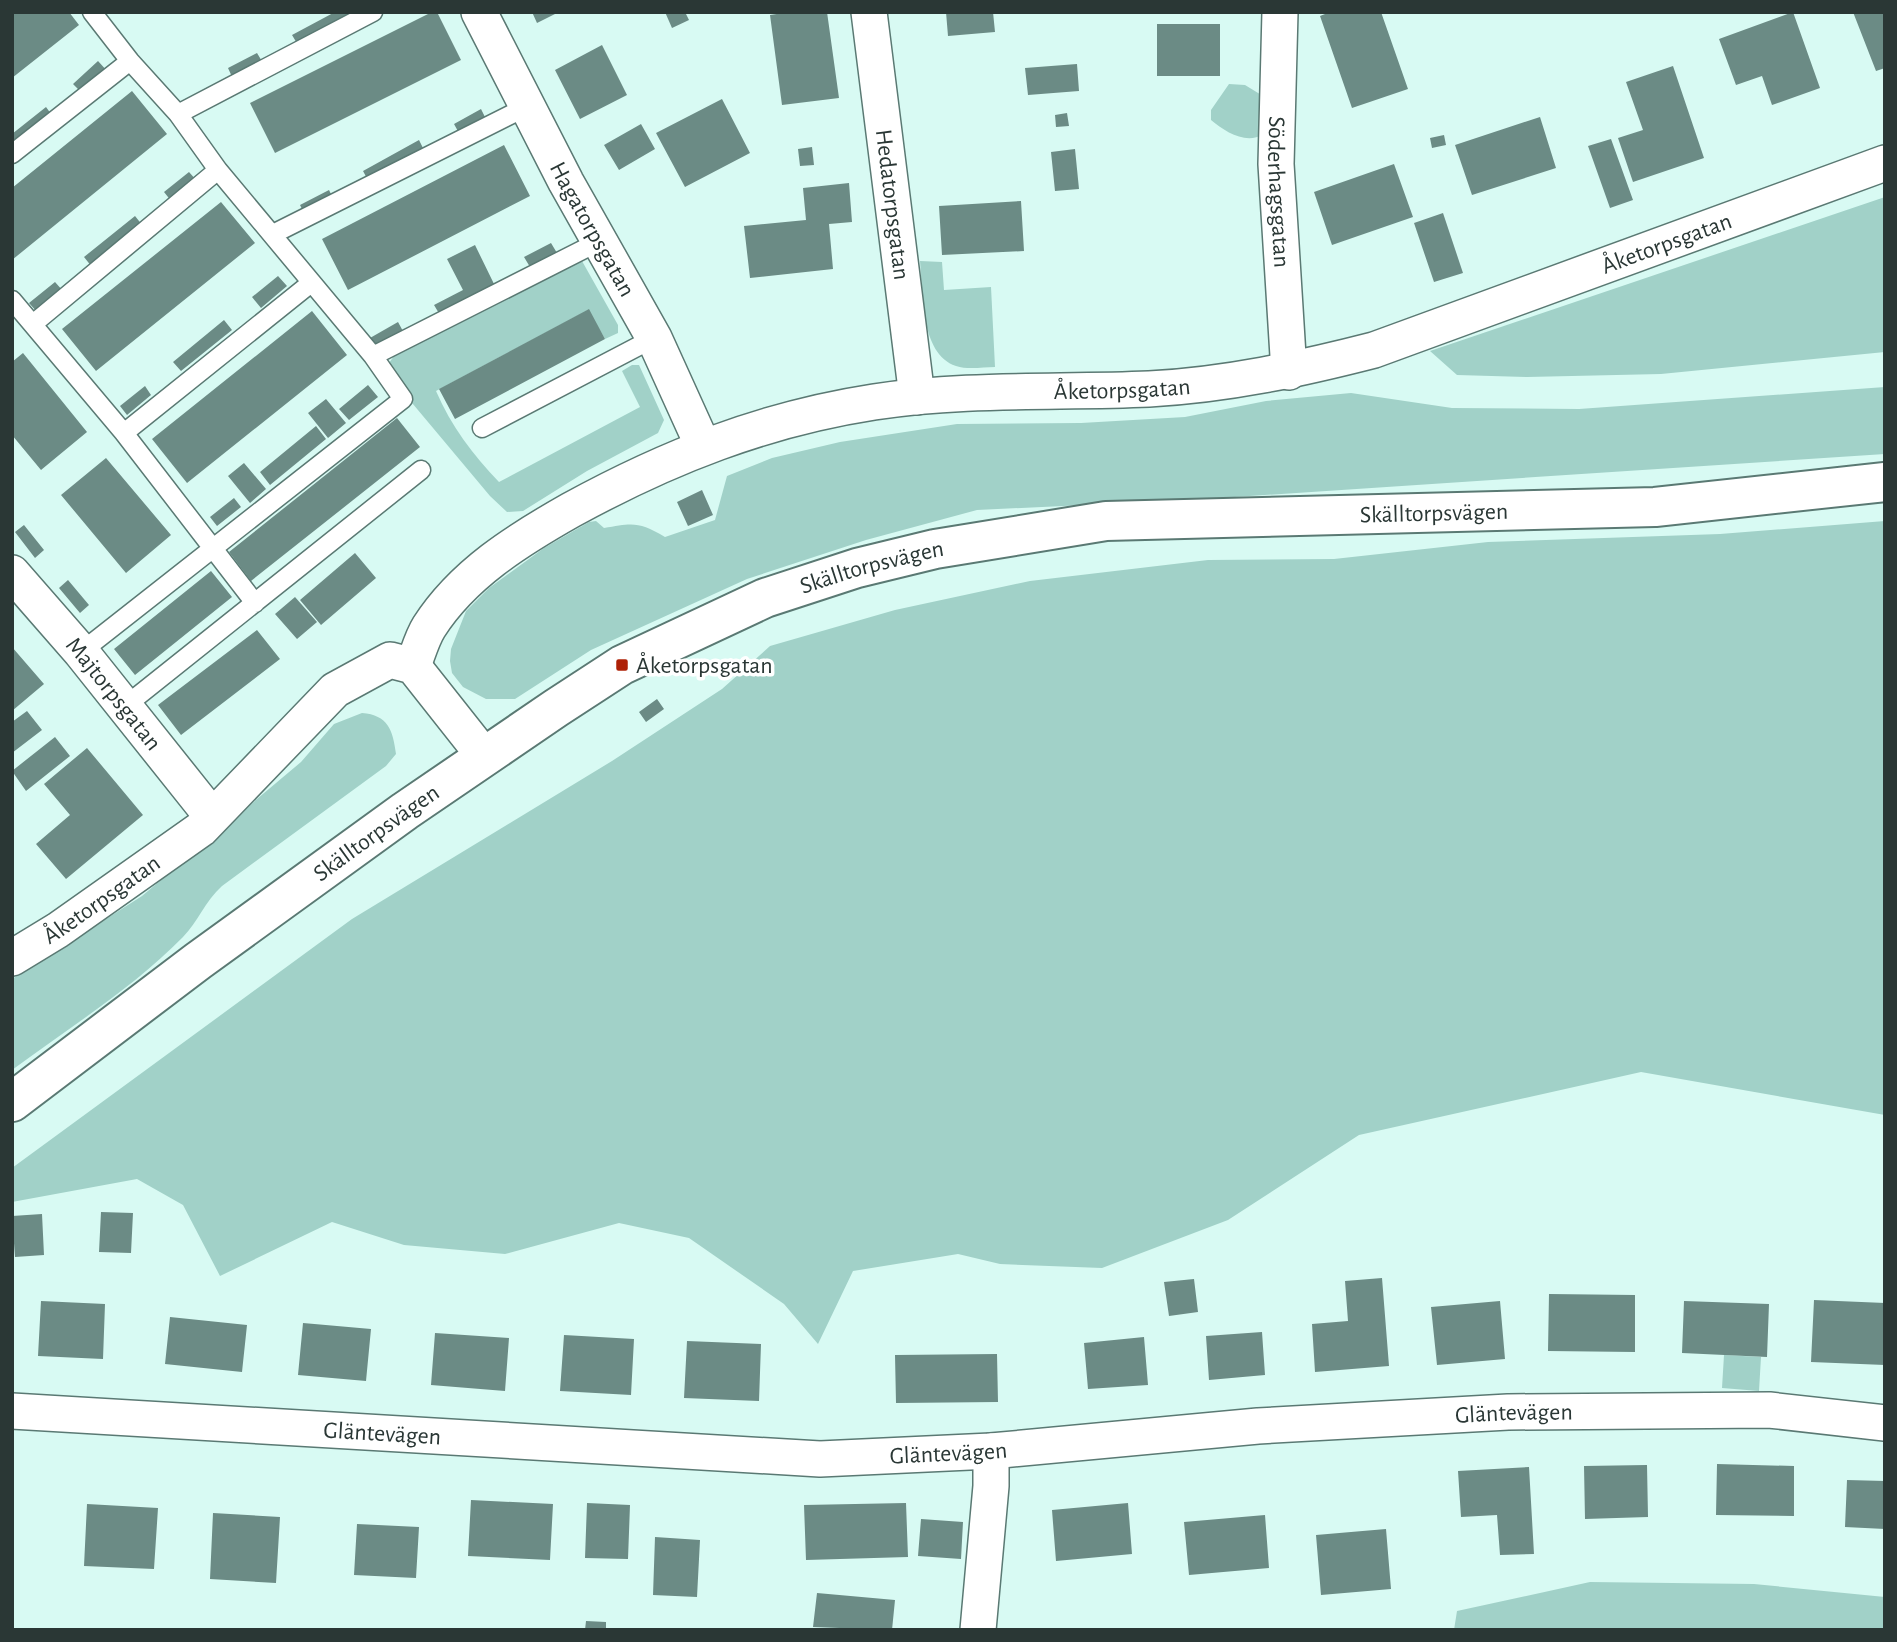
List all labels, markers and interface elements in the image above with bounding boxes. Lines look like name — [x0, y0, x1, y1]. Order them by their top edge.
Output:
street label: Söderhagsgatan — [1263, 116, 1293, 268]
street label: Hedatorpsgatan — [871, 128, 913, 281]
street label: Hagatorpsgatan — [545, 158, 639, 301]
street label: Åketorpsgatan — [1598, 209, 1735, 279]
street label: Åketorpsgatan — [1054, 375, 1192, 404]
street label: Skälltorpsvägen — [1360, 500, 1509, 528]
street label: Skälltorpsvägen — [797, 537, 946, 599]
street label: Majtorpsgatan — [61, 633, 166, 755]
place label: Åketorpsgatan — [636, 652, 773, 678]
marker: Åketorpsgatan — [614, 657, 630, 673]
street label: Skälltorpsvägen — [309, 780, 444, 886]
street label: Åketorpsgatan — [38, 851, 165, 949]
street label: Gläntevägen — [1454, 1401, 1573, 1428]
street label: Gläntevägen — [323, 1419, 442, 1449]
street label: Gläntevägen — [889, 1439, 1008, 1469]

